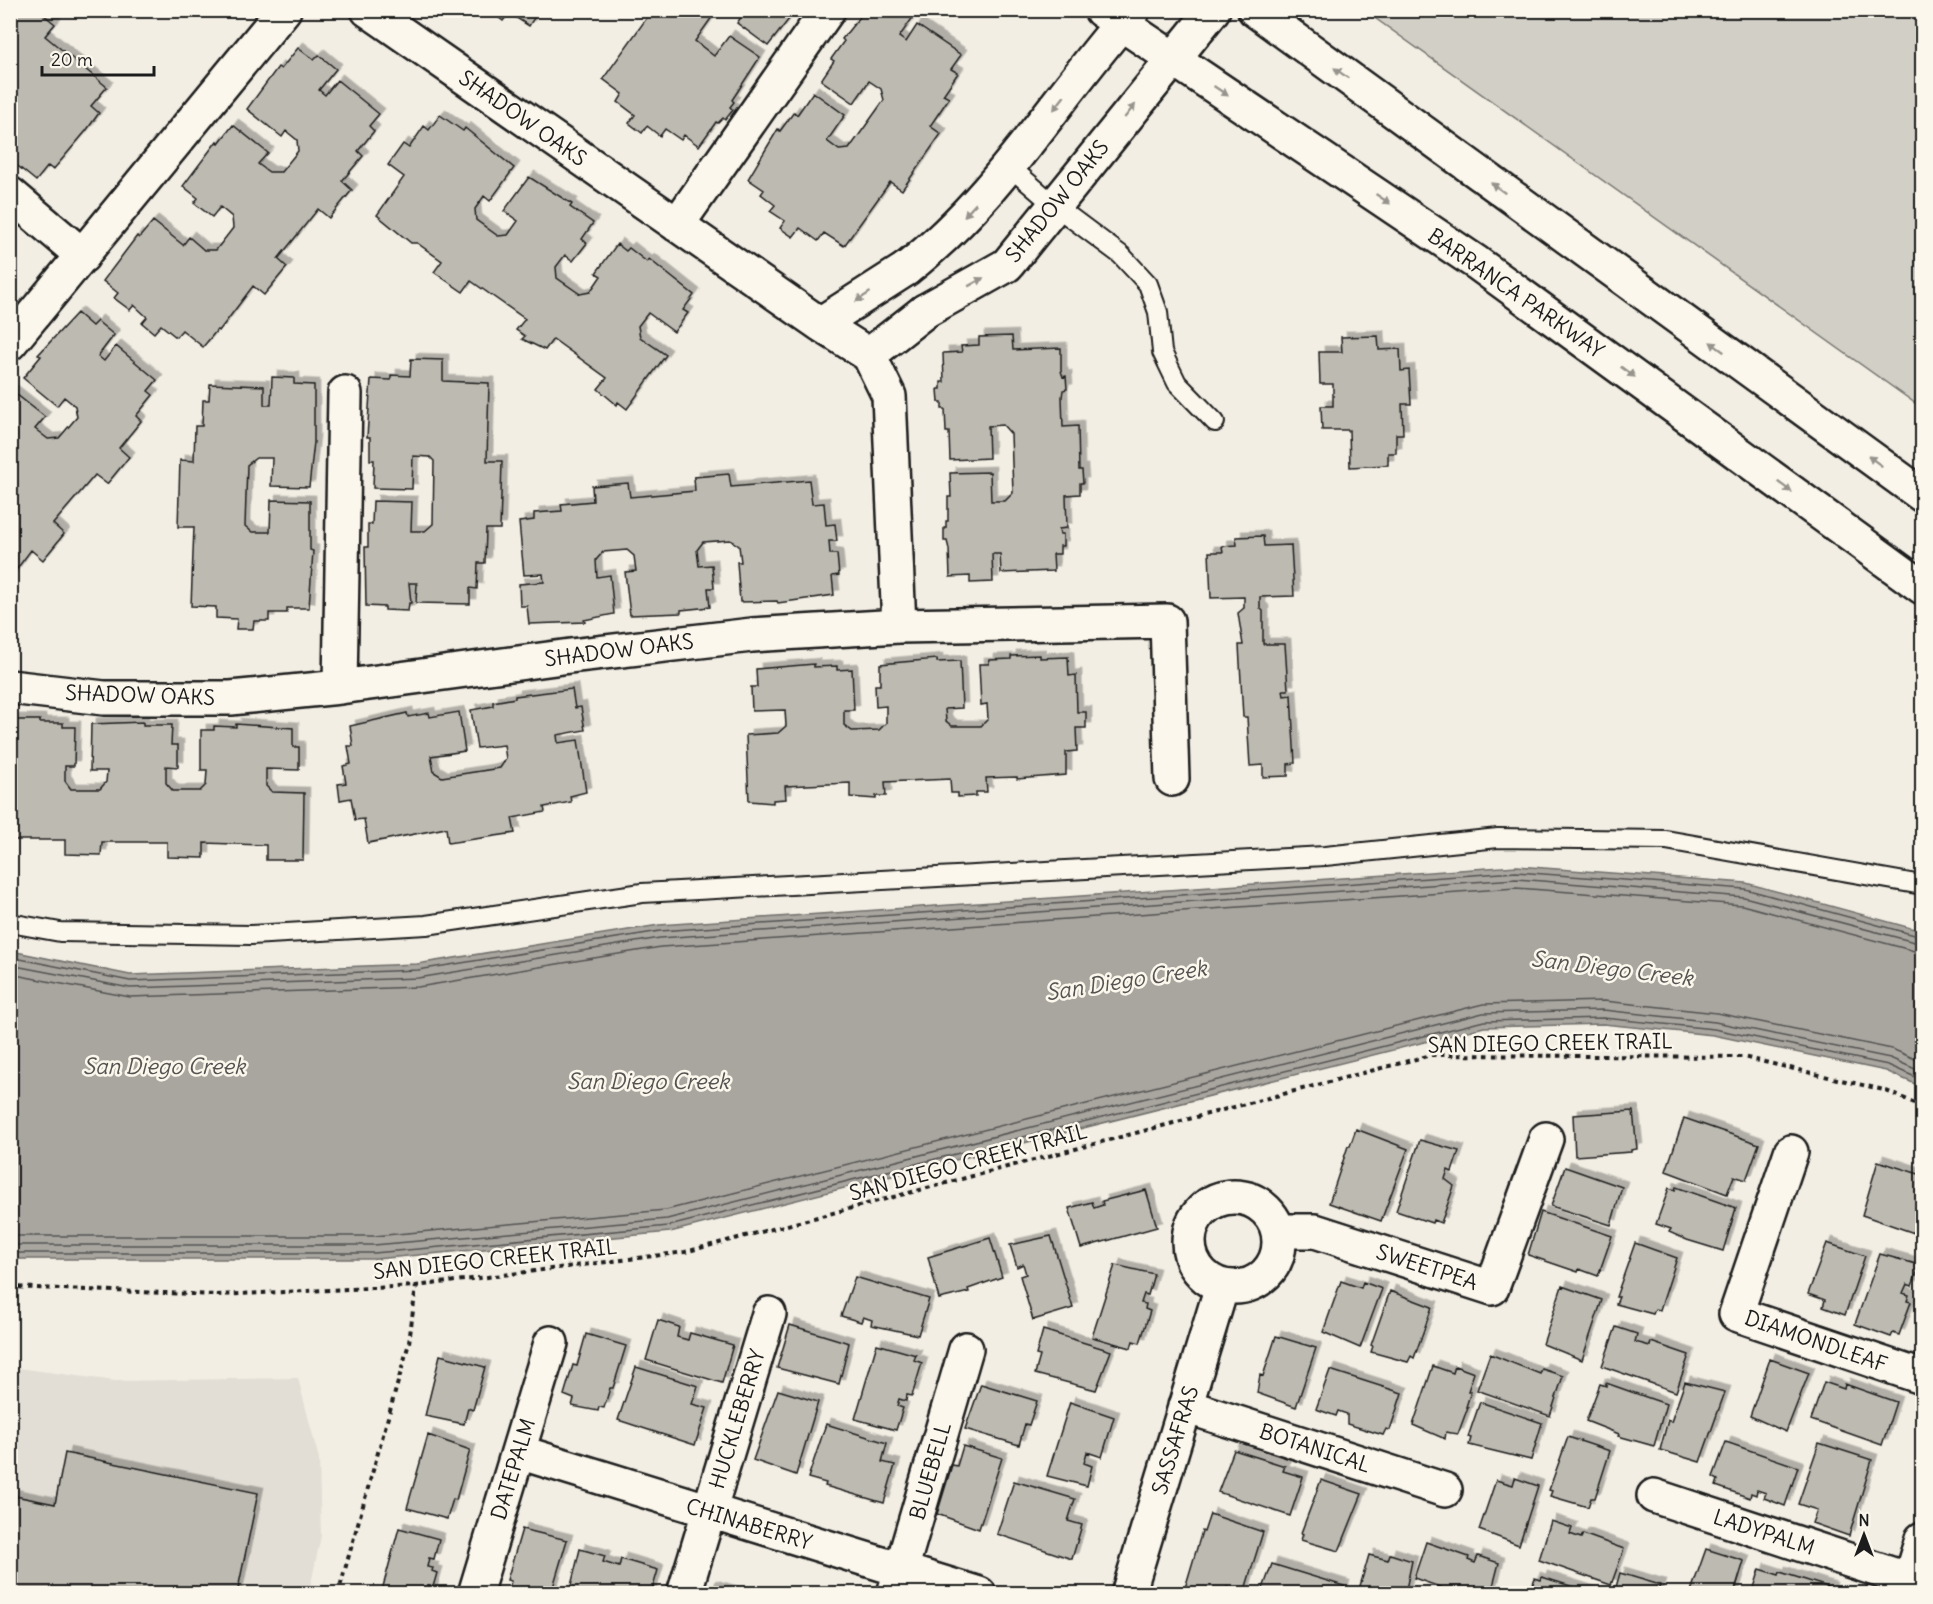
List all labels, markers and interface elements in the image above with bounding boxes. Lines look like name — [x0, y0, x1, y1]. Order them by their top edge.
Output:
scale bar — [42, 39, 154, 77]
text: 20 m — [51, 48, 93, 71]
street label: SHADOW OAKS — [454, 64, 592, 172]
one-way arrow — [1333, 67, 1349, 79]
one-way arrow — [1213, 85, 1229, 96]
one-way arrow — [1054, 96, 1066, 111]
one-way arrow — [1124, 103, 1136, 118]
street label: SHADOW OAKS — [999, 134, 1115, 268]
one-way arrow — [1490, 182, 1506, 194]
one-way arrow — [1375, 193, 1391, 204]
one-way arrow — [963, 202, 977, 217]
street label: BARRANCA PARKWAY — [1423, 222, 1610, 364]
one-way arrow — [968, 278, 985, 288]
one-way arrow — [855, 291, 871, 302]
one-way arrow — [1709, 341, 1724, 353]
one-way arrow — [1620, 366, 1635, 378]
one-way arrow — [1868, 455, 1884, 467]
one-way arrow — [1778, 481, 1793, 493]
street label: SHADOW OAKS — [543, 627, 695, 673]
street label: SHADOW OAKS — [65, 679, 215, 711]
water label: San Diego Creek — [1530, 944, 1696, 992]
water label: San Diego Creek — [1043, 953, 1210, 1007]
street label: SAN DIEGO CREEK TRAIL — [1427, 1027, 1673, 1059]
water label: San Diego Creek — [83, 1052, 247, 1080]
water label: San Diego Creek — [567, 1067, 731, 1095]
street label: SAN DIEGO CREEK TRAIL — [846, 1117, 1090, 1207]
street label: SAN DIEGO CREEK TRAIL — [372, 1233, 618, 1285]
street label: SWEETPEA — [1373, 1238, 1481, 1296]
street label: DIAMONDLEAF — [1741, 1304, 1891, 1378]
street label: HUCKLEBERRY — [703, 1346, 771, 1492]
street label: SASSAFRAS — [1146, 1382, 1204, 1498]
street label: DATEPALM — [485, 1415, 541, 1523]
street label: BOTANICAL — [1256, 1417, 1374, 1479]
street label: BLUEBELL — [903, 1419, 957, 1523]
street label: CHINABERRY — [683, 1492, 816, 1556]
street label: LADYPALM — [1710, 1503, 1818, 1561]
north arrow — [1834, 1505, 1894, 1565]
text: N — [1858, 1510, 1870, 1530]

